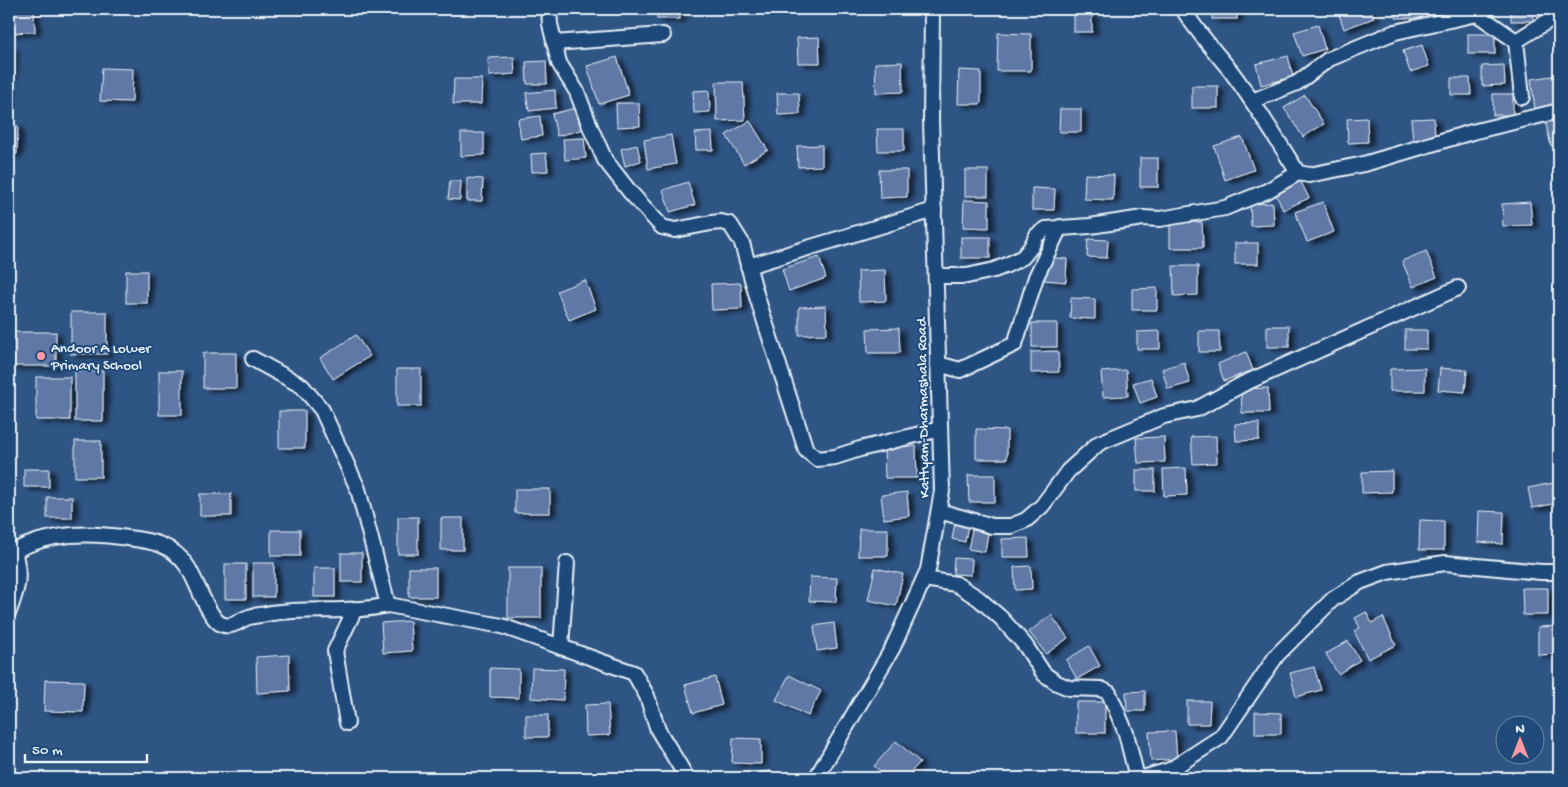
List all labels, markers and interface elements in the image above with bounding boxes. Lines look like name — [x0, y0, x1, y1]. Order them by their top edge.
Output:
street label: Kattyam-Dharmashala Road — [913, 317, 935, 498]
place label: Andoor A Lower Primary School — [50, 340, 152, 375]
marker: Andoor A Lower Primary School — [35, 350, 47, 362]
north arrow — [1496, 714, 1546, 764]
text: N — [1515, 721, 1525, 738]
scale bar — [25, 732, 148, 764]
text: 50 m — [32, 742, 63, 760]

